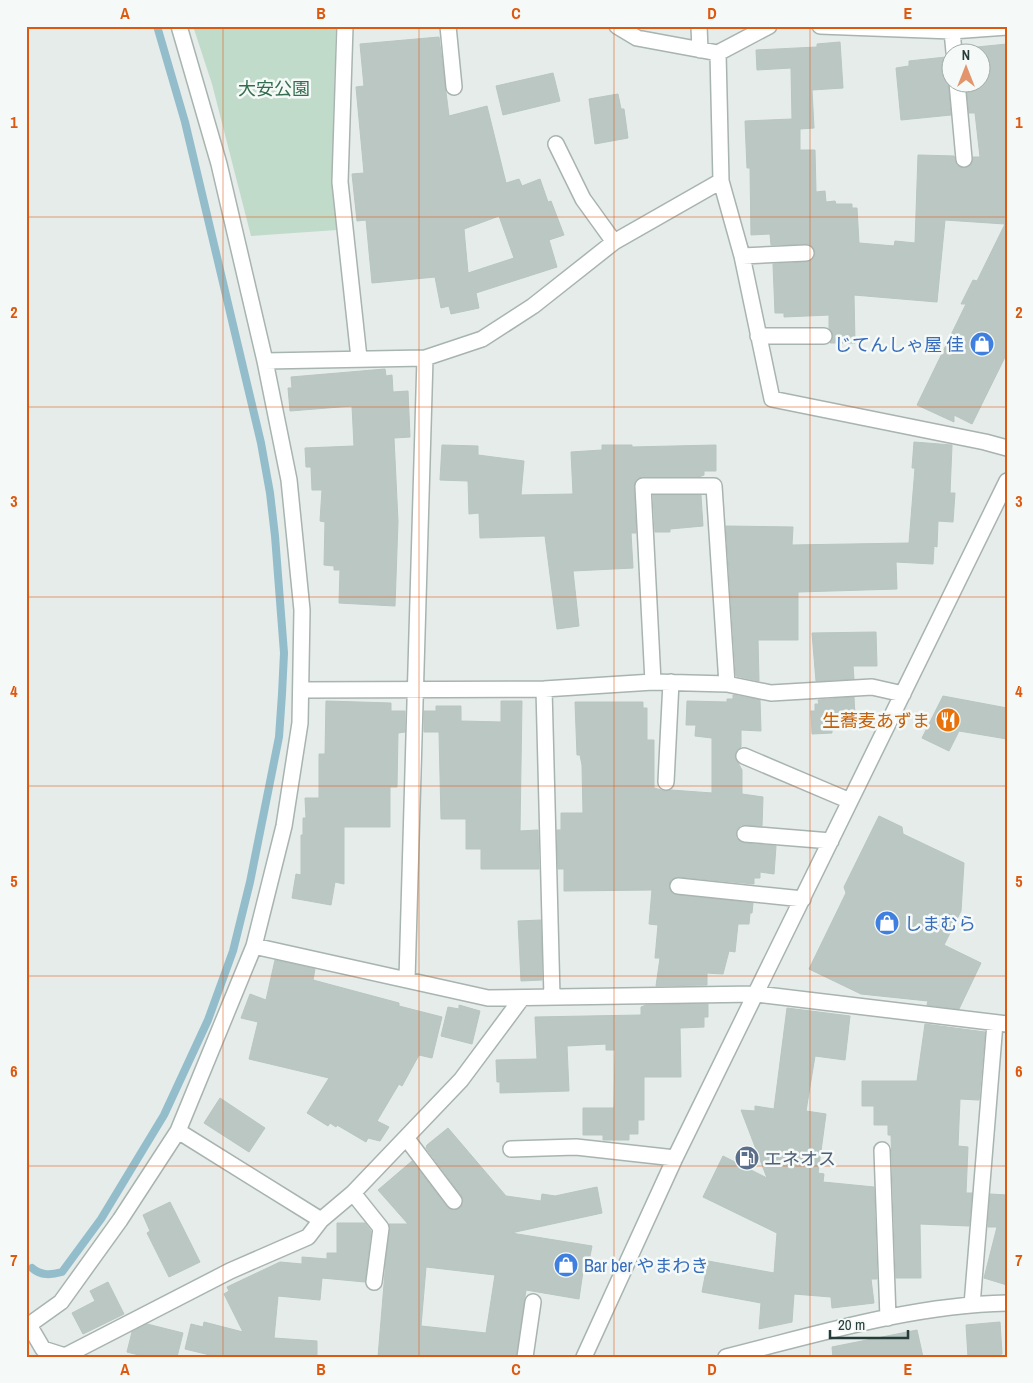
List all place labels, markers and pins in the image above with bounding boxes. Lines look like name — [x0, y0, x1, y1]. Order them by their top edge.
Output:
shop icon: じてんしゃ屋 佳 — [969, 331, 995, 357]
place label: じてんしゃ屋 佳 — [834, 332, 964, 357]
restaurant icon: 生蕎麦あずま — [935, 707, 961, 733]
place label: 生蕎麦あずま — [822, 708, 930, 733]
shop icon: しまむら — [874, 910, 900, 936]
place label: しまむら — [904, 911, 976, 936]
fuel station icon: エネオス — [734, 1145, 760, 1171]
place label: エネオス — [764, 1146, 836, 1171]
shop icon: Bar ber やまわき — [553, 1252, 579, 1278]
place label: Bar ber やまわき — [584, 1253, 709, 1278]

